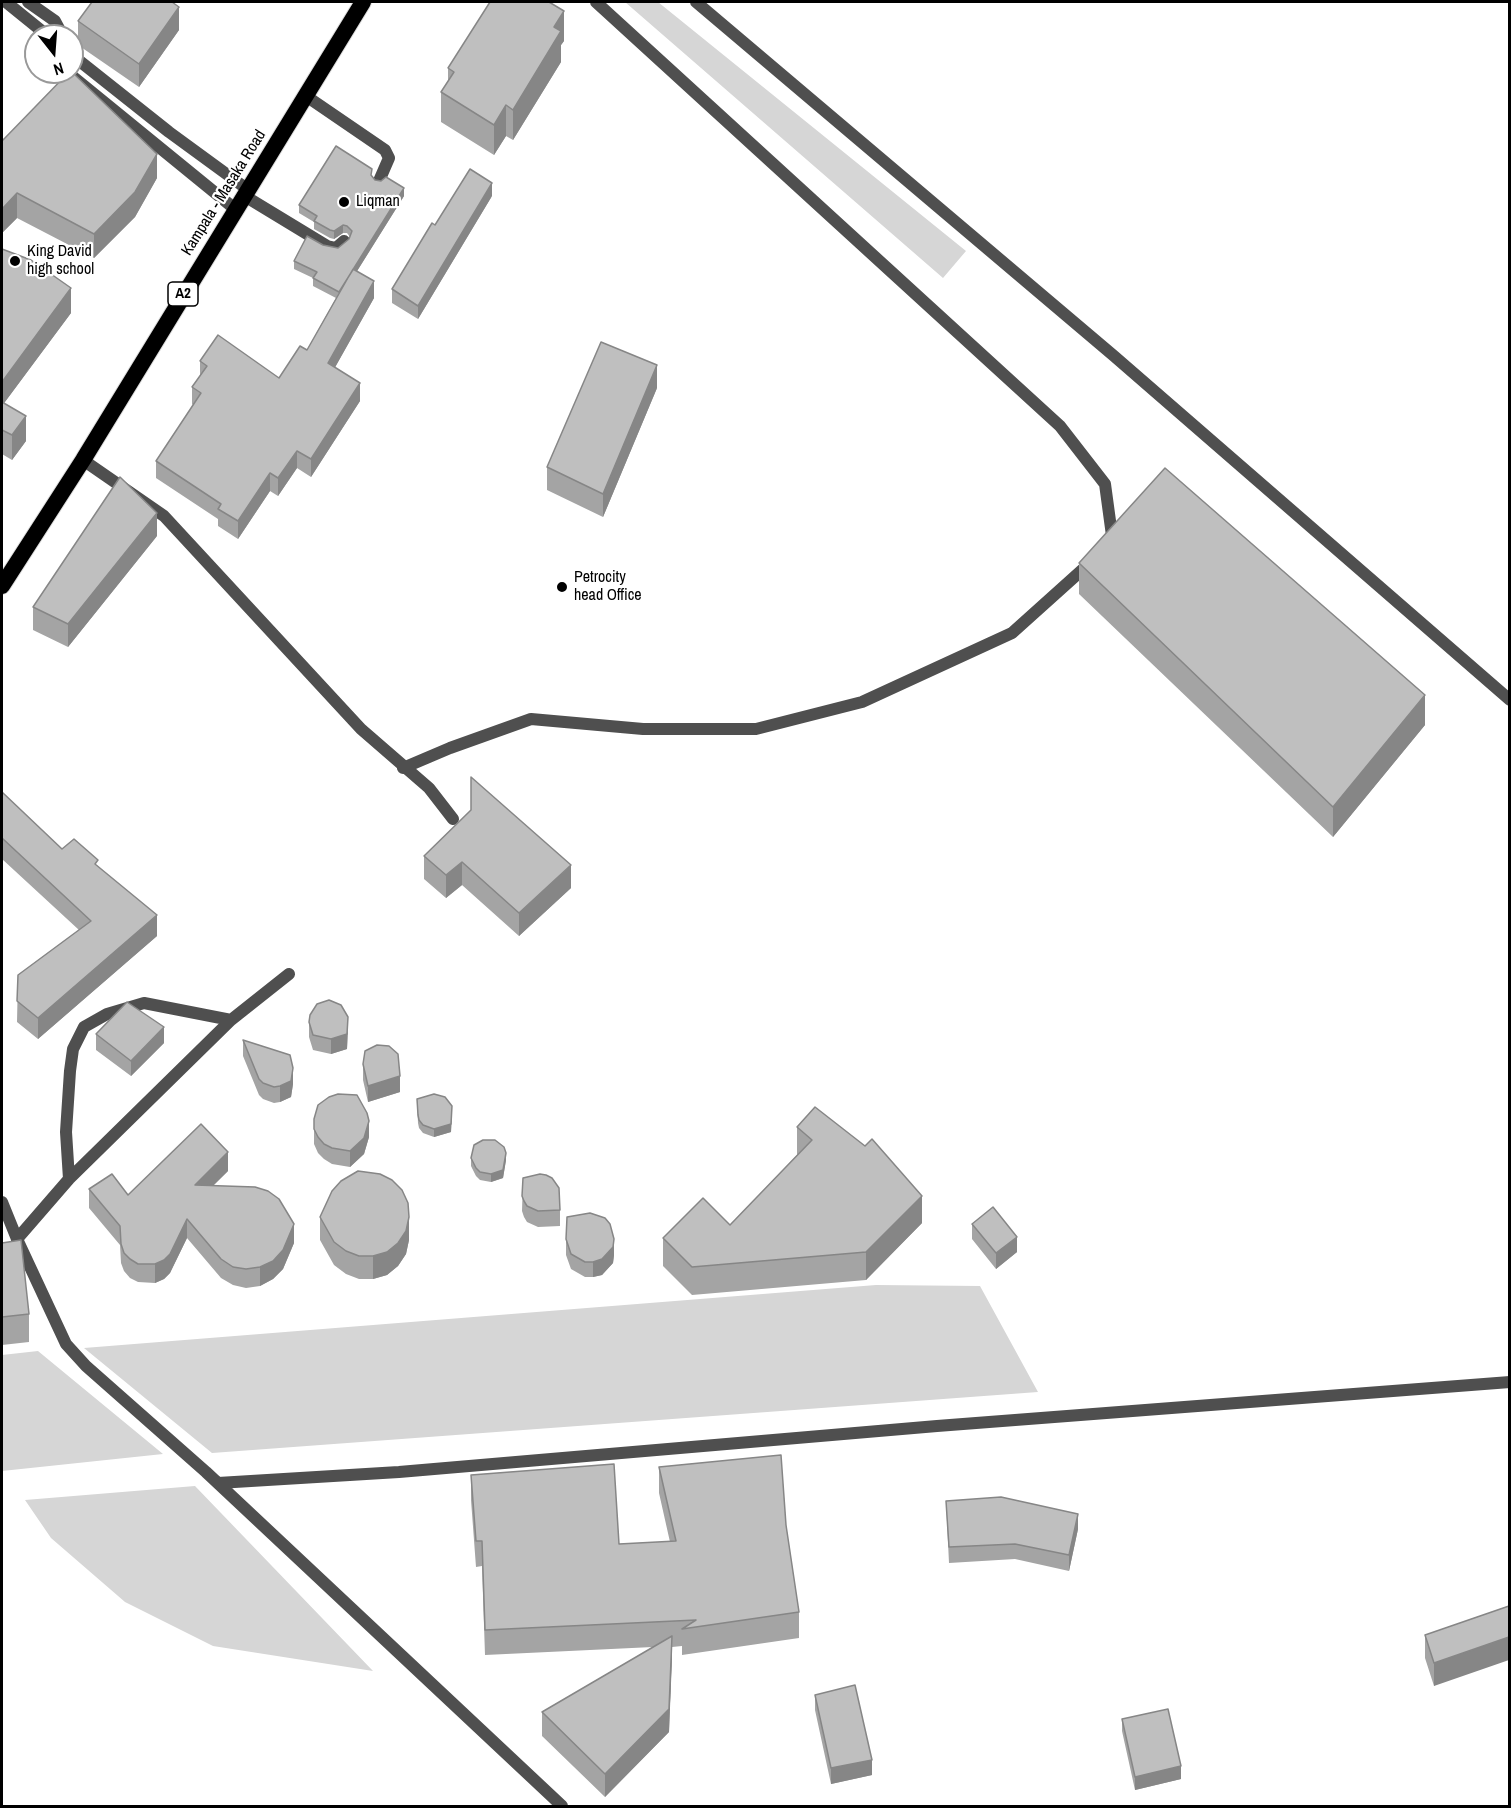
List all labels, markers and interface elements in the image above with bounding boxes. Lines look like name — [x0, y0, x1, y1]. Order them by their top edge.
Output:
north arrow — [24, 24, 84, 84]
text: N — [51, 57, 66, 81]
street label: Kampala - Masaka Road — [178, 127, 270, 259]
place label: Liqman — [356, 192, 400, 212]
marker: Liqman — [337, 195, 351, 209]
place label: King David high school — [27, 242, 94, 280]
marker: King David high school — [8, 254, 22, 268]
road number: A2 — [168, 282, 198, 306]
place label: Petrocity head Office — [574, 568, 642, 606]
marker: Petrocity head Office — [555, 580, 569, 594]

